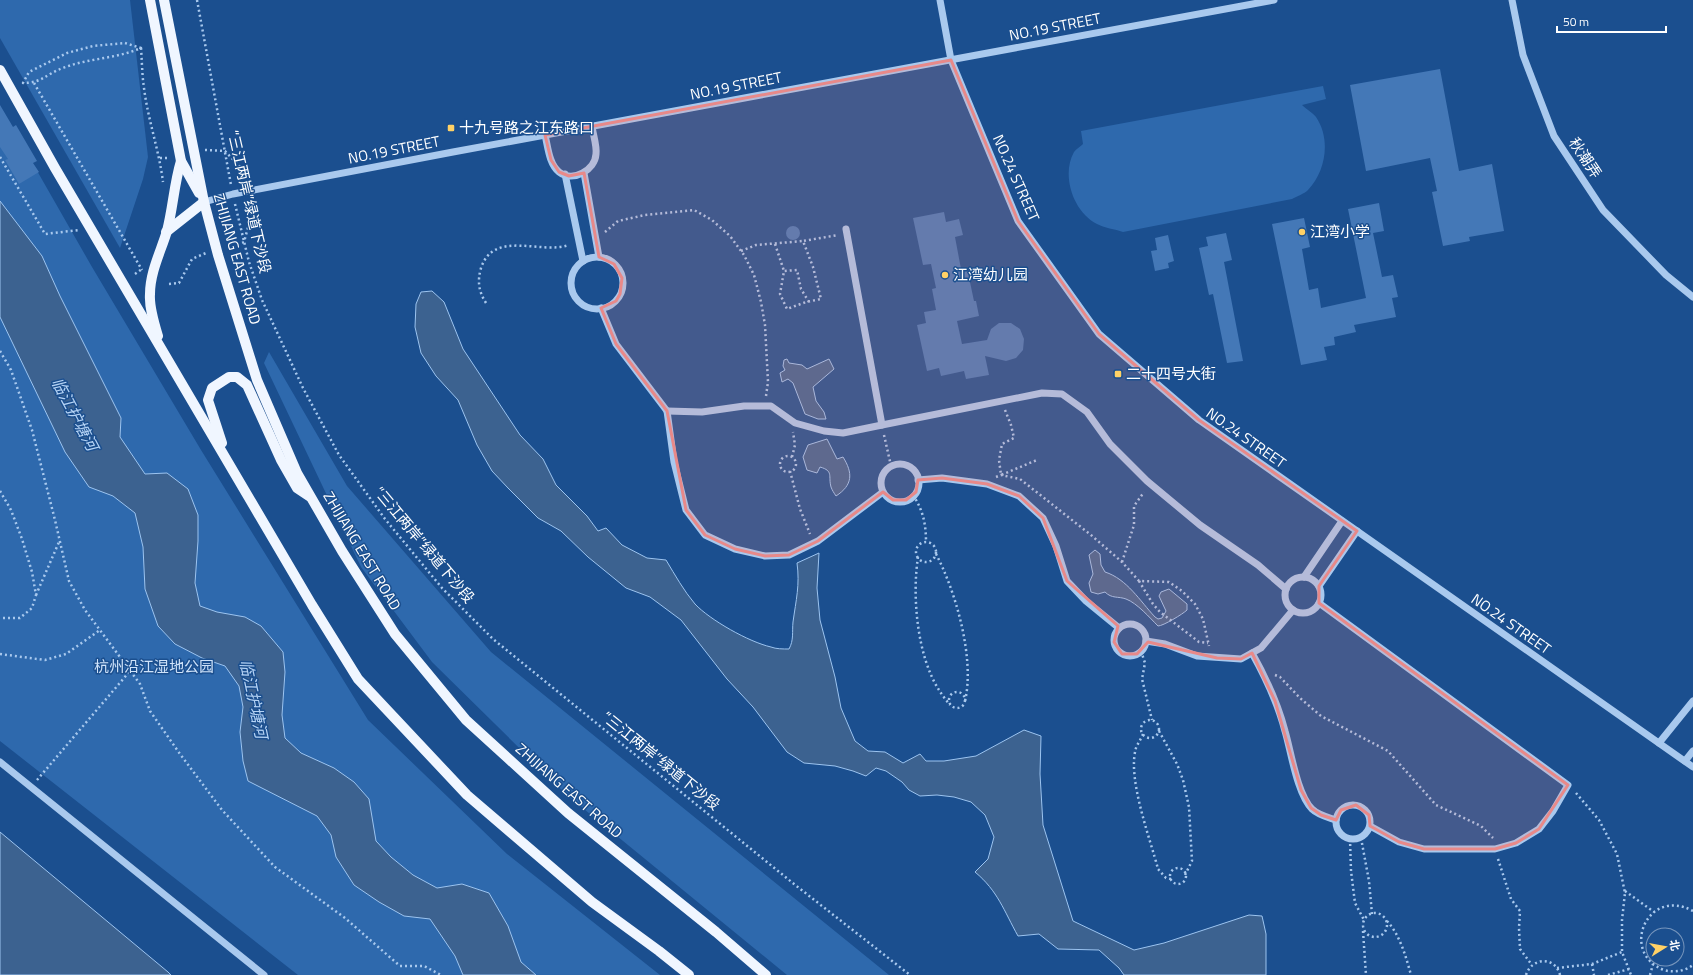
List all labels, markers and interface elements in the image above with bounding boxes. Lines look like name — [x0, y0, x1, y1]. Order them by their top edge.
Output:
street label: NO.19 STREET — [1007, 6, 1103, 47]
scale bar — [1557, 8, 1666, 34]
text: 50 m — [1563, 12, 1589, 31]
street label: NO.19 STREET — [688, 65, 784, 106]
place label: 十九号路之江东路口 — [459, 116, 594, 139]
marker: 十九号路之江东路口 — [446, 123, 456, 133]
street label: “三江两岸”绿道下沙段 — [222, 128, 277, 276]
street label: NO.19 STREET — [346, 129, 442, 170]
street label: NO.24 STREET — [987, 131, 1046, 225]
street label: 秋潮弄 — [1563, 133, 1608, 183]
street label: ZHIJIANG EAST ROAD — [208, 191, 267, 327]
place label: 江湾小学 — [1310, 220, 1370, 243]
marker: 江湾小学 — [1297, 227, 1307, 237]
place label: 江湾幼儿园 — [953, 263, 1028, 286]
marker: 江湾幼儿园 — [940, 270, 950, 280]
place label: 二十四号大街 — [1126, 362, 1216, 385]
marker: 二十四号大街 — [1113, 369, 1123, 379]
water label: 临江护塘河 — [46, 373, 106, 458]
street label: NO.24 STREET — [1202, 402, 1291, 474]
street label: “三江两岸”绿道下沙段 — [369, 481, 480, 608]
street label: ZHIJIANG EAST ROAD — [318, 487, 407, 615]
street label: NO.24 STREET — [1467, 588, 1556, 660]
park label: 杭州沿江湿地公园 — [94, 655, 214, 678]
water label: 临江护塘河 — [234, 657, 275, 744]
street label: “三江两岸”绿道下沙段 — [597, 706, 725, 816]
street label: ZHIJIANG EAST ROAD — [511, 738, 628, 844]
north arrow — [1645, 927, 1685, 967]
text: 北 — [1666, 938, 1684, 952]

